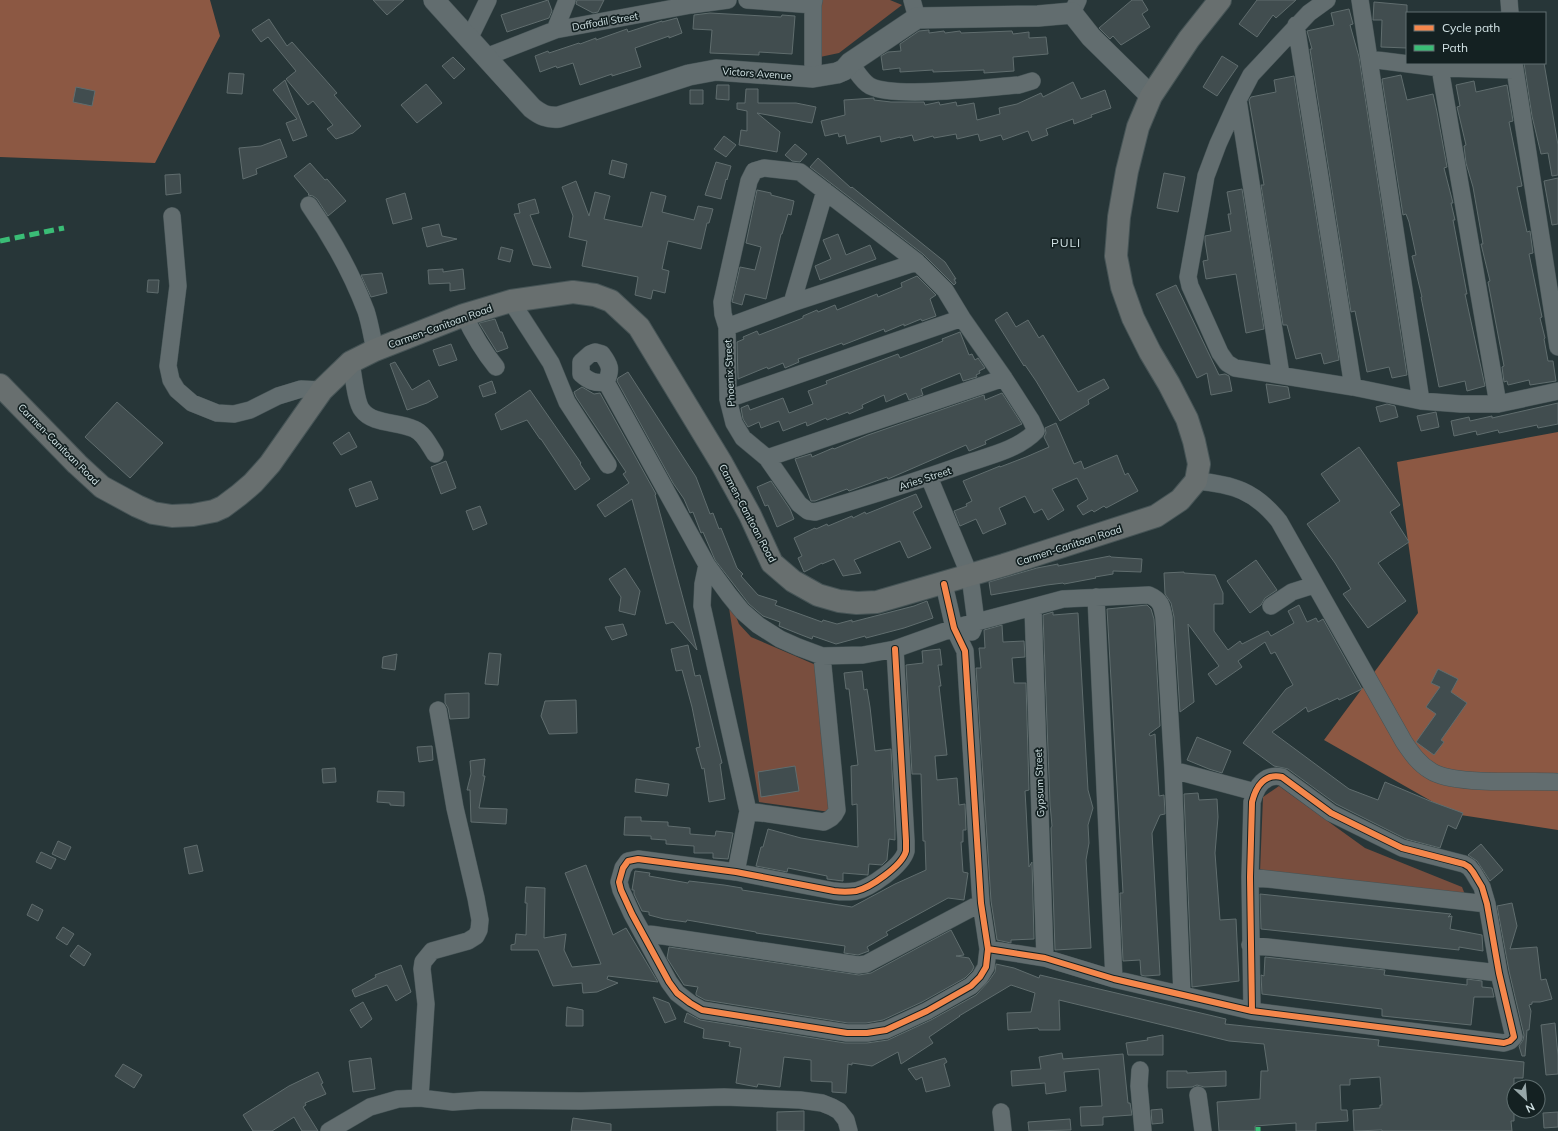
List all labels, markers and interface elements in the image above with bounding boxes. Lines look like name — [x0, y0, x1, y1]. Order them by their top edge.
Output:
street label: Daffodil Street — [571, 9, 640, 34]
legend — [1406, 12, 1546, 64]
text: Cycle path — [1442, 20, 1500, 35]
text: Path — [1442, 40, 1468, 55]
street label: Victors Avenue — [722, 65, 792, 82]
district label: PULI — [1051, 235, 1081, 250]
street label: Carmen-Canitoan Road — [386, 302, 494, 351]
street label: Phoenix Street — [721, 338, 738, 407]
street label: Carmen-Canitoan Road — [15, 401, 102, 488]
street label: Carmen-Canitoan Road — [716, 462, 779, 565]
street label: Aries Street — [897, 464, 953, 493]
street label: Carmen-Canitoan Road — [1015, 522, 1123, 569]
street label: Gypsum Street — [1032, 748, 1047, 817]
north arrow — [1506, 1079, 1546, 1119]
text: N — [1524, 1100, 1537, 1116]

